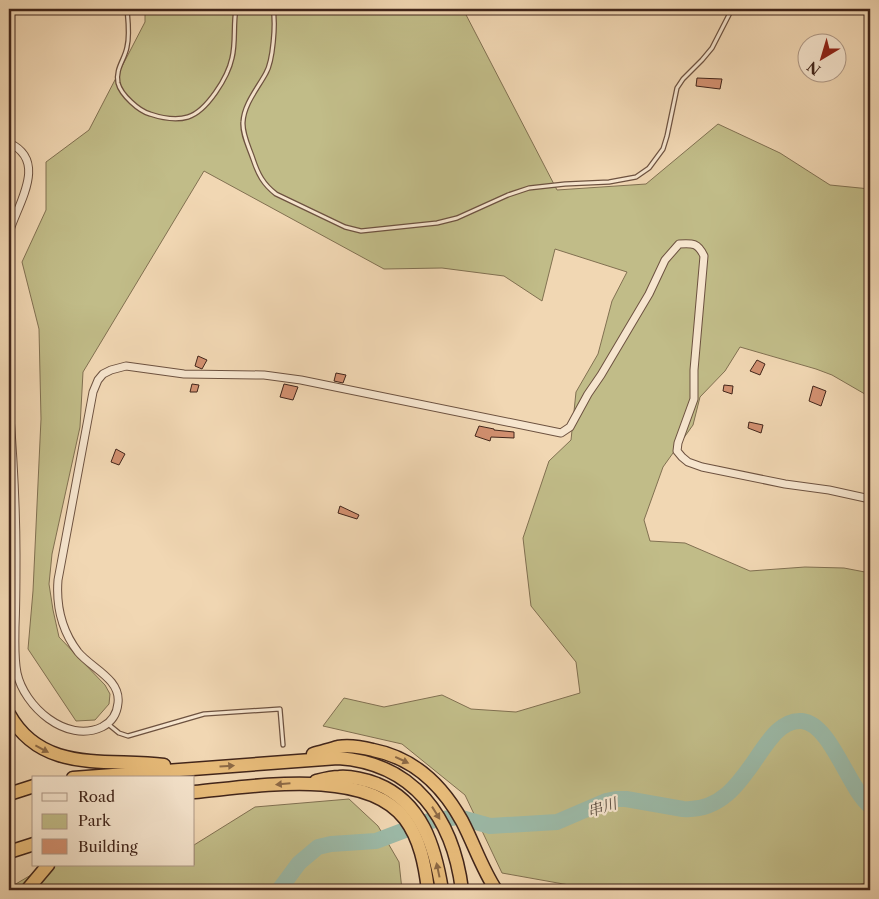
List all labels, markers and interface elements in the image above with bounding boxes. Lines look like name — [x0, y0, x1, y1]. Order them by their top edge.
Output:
north arrow — [796, 32, 846, 82]
text: N — [804, 57, 824, 79]
one-way arrow — [35, 744, 49, 753]
one-way arrow — [395, 756, 409, 764]
one-way arrow — [219, 762, 235, 770]
legend — [32, 776, 195, 866]
one-way arrow — [275, 781, 291, 789]
text: Road — [78, 787, 115, 806]
water label: 串川 — [585, 793, 621, 820]
one-way arrow — [431, 806, 441, 819]
text: Park — [78, 811, 112, 830]
text: Building — [78, 837, 138, 856]
one-way arrow — [434, 861, 442, 877]

